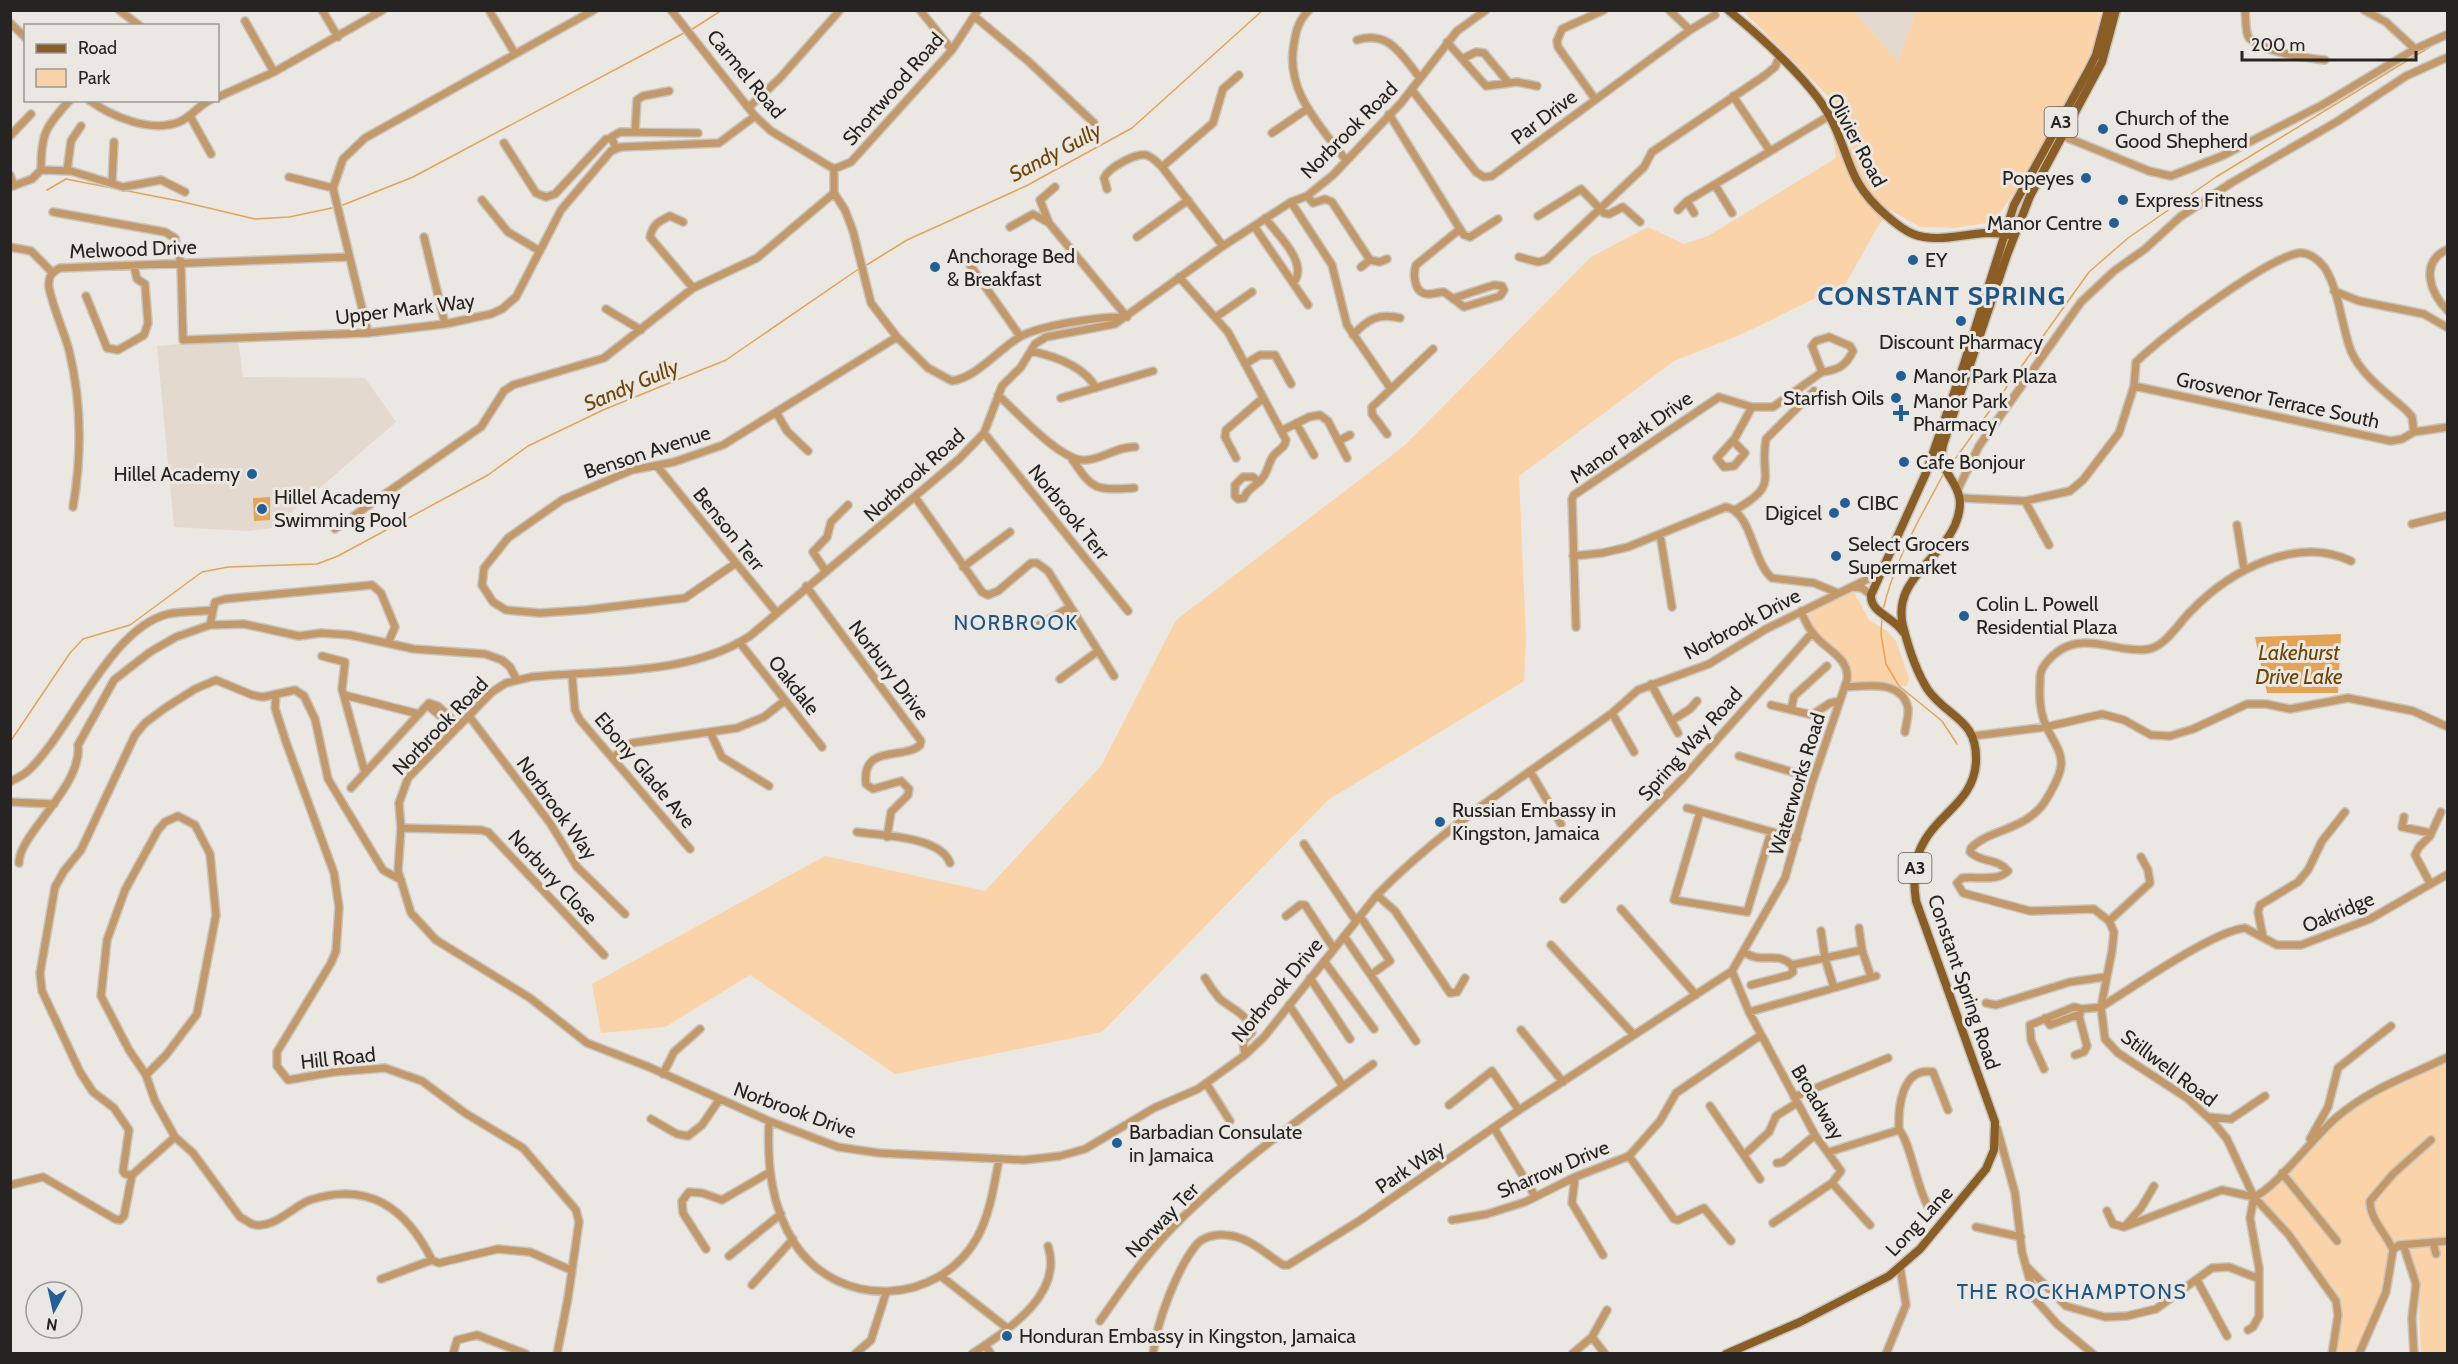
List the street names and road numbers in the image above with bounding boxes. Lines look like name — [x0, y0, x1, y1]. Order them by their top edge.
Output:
street label: Carmel Road — [702, 25, 790, 123]
street label: Shortwood Road — [837, 28, 949, 150]
street label: Norbrook Road — [1296, 77, 1402, 183]
street label: Par Drive — [1506, 84, 1582, 150]
street label: Olivier Road — [1822, 89, 1892, 191]
road number: A3 — [2044, 107, 2078, 137]
street label: Melwood Drive — [69, 235, 197, 263]
street label: Upper Mark Way — [334, 289, 476, 329]
street label: Grosvenor Terrace South — [2174, 367, 2382, 433]
street label: Manor Park Drive — [1565, 386, 1697, 488]
street label: Benson Avenue — [581, 420, 713, 484]
street label: Norbrook Road — [859, 424, 969, 526]
street label: Norbrook Terr — [1023, 459, 1115, 565]
street label: Benson Terr — [688, 482, 770, 576]
street label: Norbrook Drive — [1680, 583, 1804, 665]
street label: Norbury Drive — [844, 615, 934, 725]
street label: Oakdale — [763, 650, 825, 720]
street label: Norbrook Road — [387, 672, 493, 780]
street label: Spring Way Road — [1633, 682, 1747, 806]
street label: Ebony Glade Ave — [590, 707, 700, 833]
street label: Waterworks Road — [1764, 710, 1830, 858]
street label: Norbrook Way — [512, 752, 602, 864]
street label: Norbury Close — [503, 825, 603, 929]
road number: A3 — [1898, 853, 1932, 883]
street label: Oakridge — [2298, 886, 2378, 938]
street label: Constant Spring Road — [1923, 891, 2005, 1073]
street label: Norbrook Drive — [1226, 933, 1328, 1047]
street label: Stillwell Road — [2116, 1024, 2222, 1112]
street label: Hill Road — [299, 1042, 377, 1074]
street label: Broadway — [1786, 1060, 1850, 1144]
street label: Norbrook Drive — [730, 1077, 860, 1143]
street label: Park Way — [1371, 1135, 1449, 1199]
street label: Sharrow Drive — [1493, 1135, 1613, 1203]
street label: Norway Ter — [1120, 1177, 1204, 1262]
street label: Long Lane — [1880, 1181, 1958, 1261]

